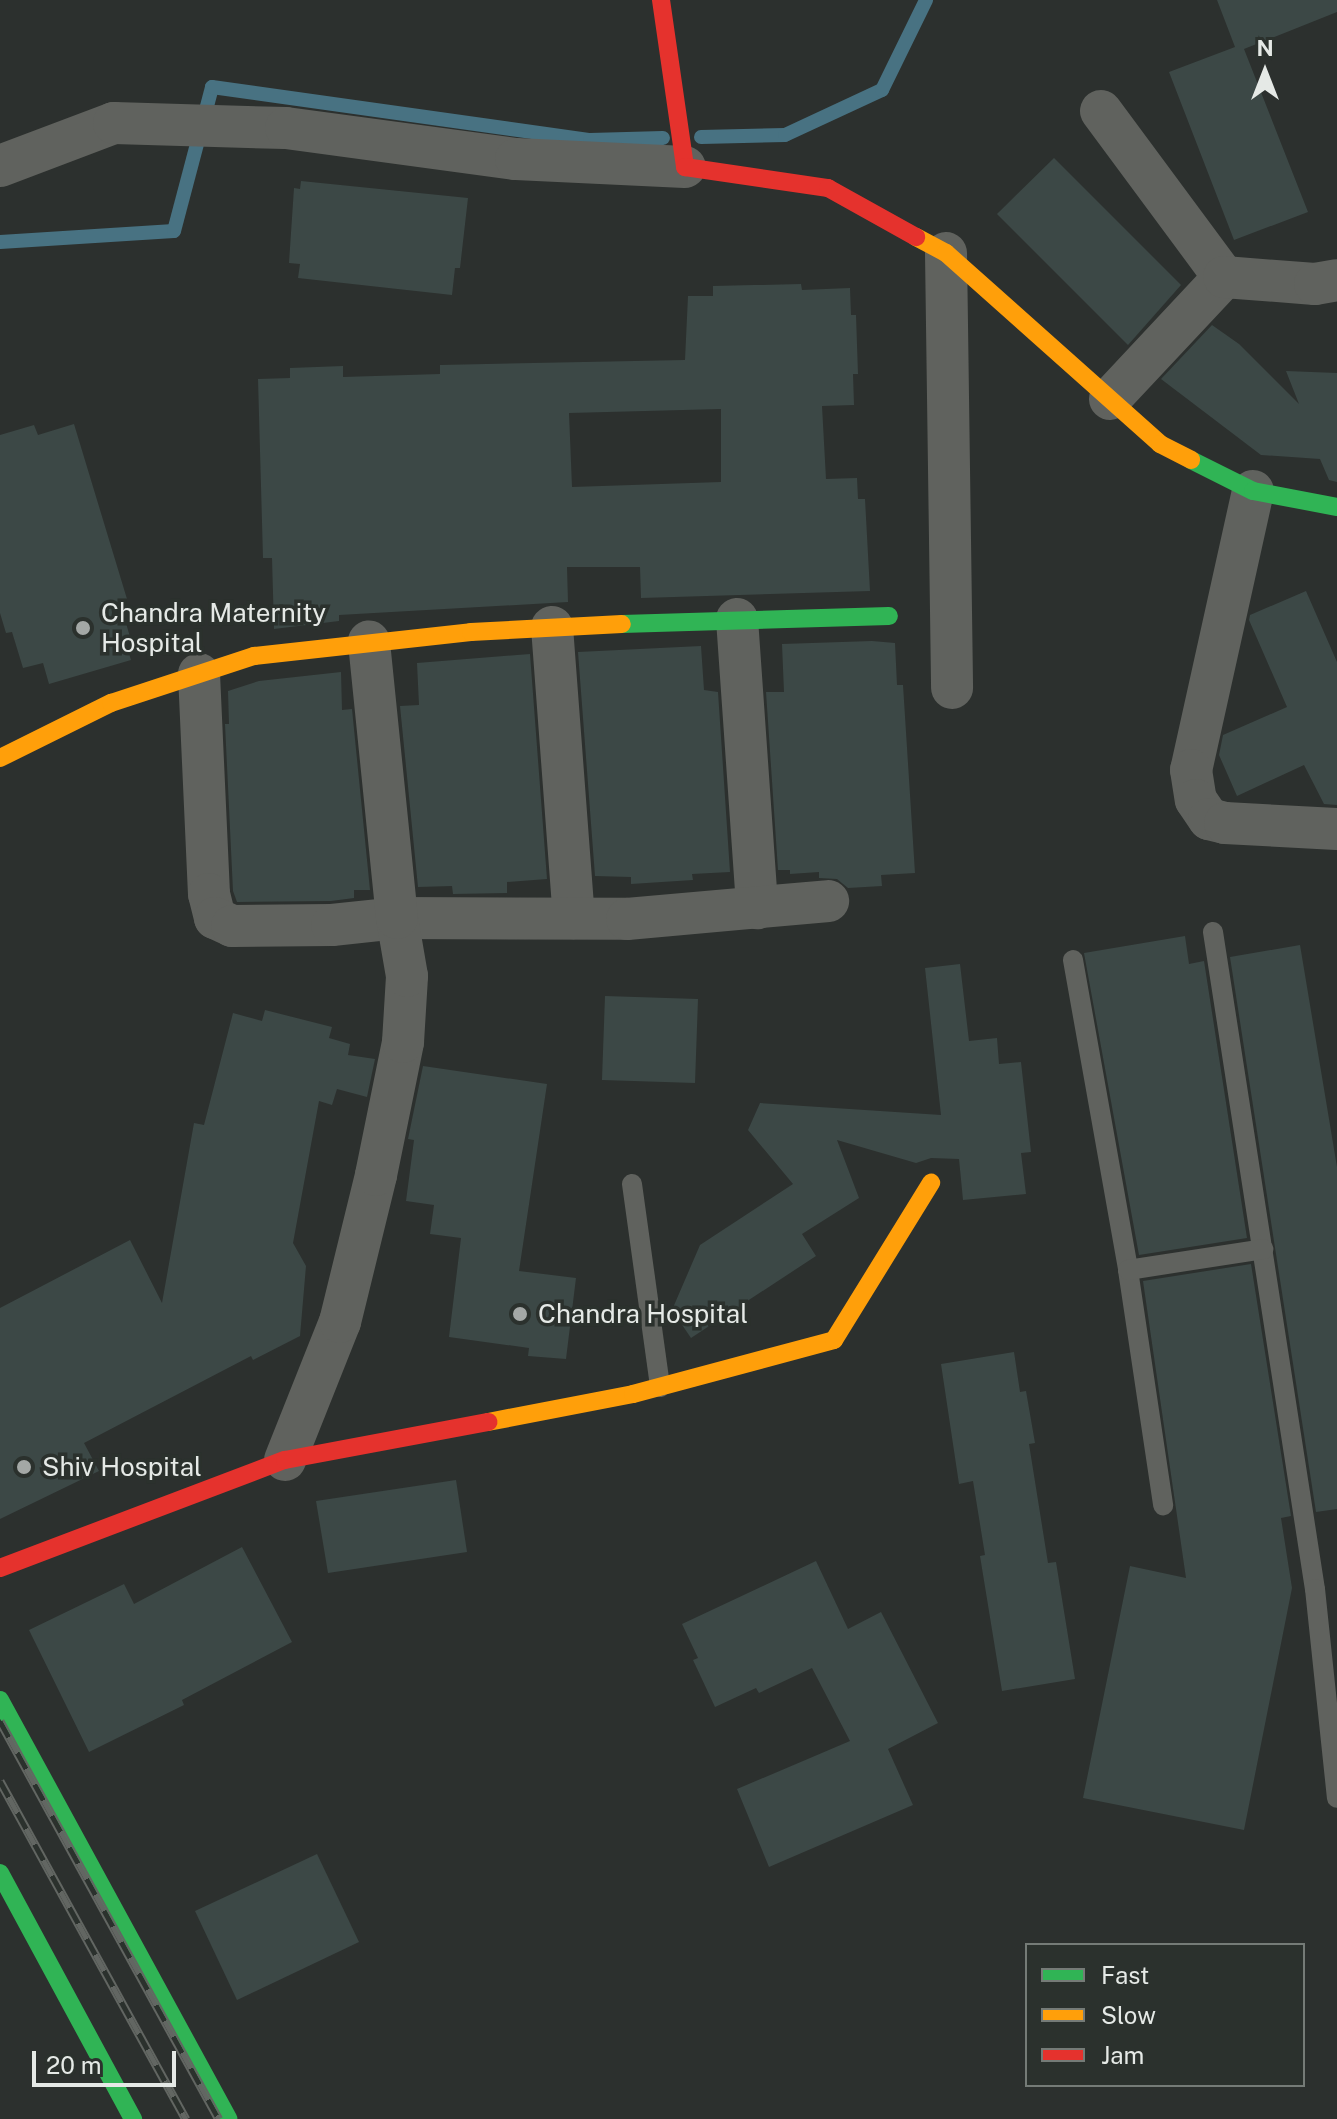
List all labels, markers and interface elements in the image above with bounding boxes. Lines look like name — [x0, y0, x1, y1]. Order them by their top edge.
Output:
north arrow — [1225, 32, 1305, 112]
text: N — [1256, 35, 1274, 61]
place label: Chandra Maternity Hospital — [101, 597, 326, 658]
marker: Chandra Maternity Hospital — [72, 617, 94, 639]
place label: Chandra Hospital — [538, 1298, 748, 1330]
marker: Chandra Hospital — [509, 1303, 531, 1325]
place label: Shiv Hospital — [42, 1451, 202, 1483]
marker: Shiv Hospital — [13, 1456, 35, 1478]
legend — [1025, 1943, 1305, 2087]
text: Fast — [1101, 1961, 1149, 1989]
text: Slow — [1101, 2001, 1156, 2029]
scale bar — [36, 2035, 180, 2085]
text: Jam — [1101, 2041, 1144, 2069]
text: 20 m — [46, 2051, 102, 2079]

